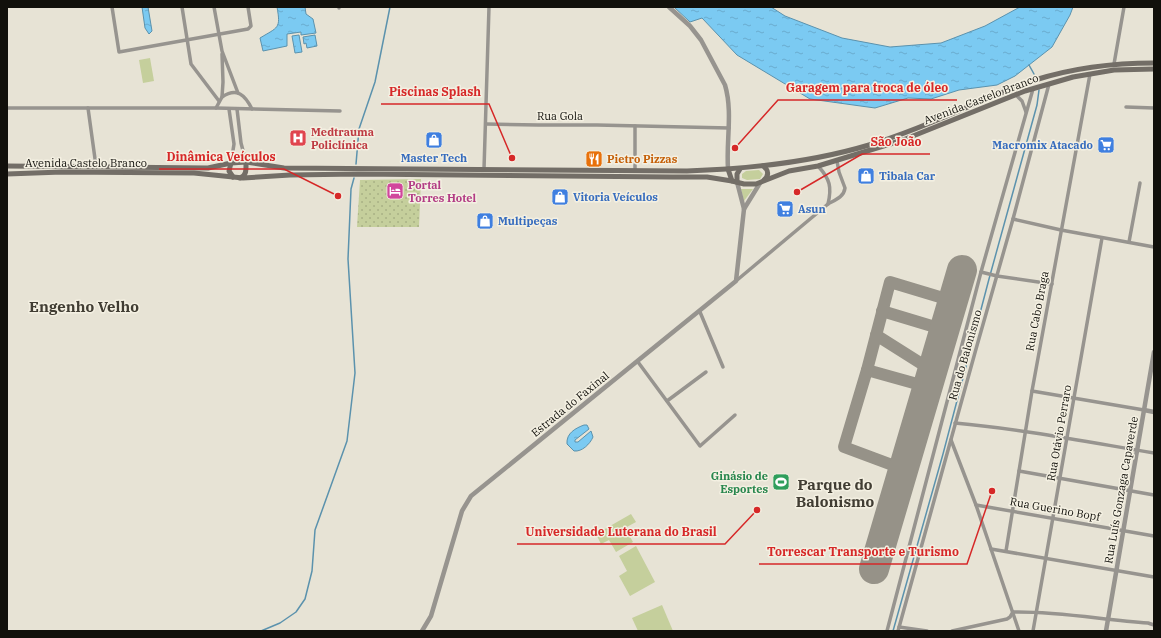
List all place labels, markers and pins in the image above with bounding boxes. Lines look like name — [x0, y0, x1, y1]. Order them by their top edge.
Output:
callout: Garagem para troca de óleo — [778, 76, 957, 100]
callout: Piscinas Splash — [381, 80, 489, 104]
place label: Medtrauma Policlínica — [311, 125, 374, 152]
hospital icon: Medtrauma Policlínica — [288, 128, 308, 148]
shop icon: Master Tech — [424, 130, 444, 150]
callout: São João — [862, 130, 930, 154]
supermarket icon: Macromix Atacado — [1096, 135, 1116, 155]
place label: Macromix Atacado — [992, 138, 1093, 152]
callout: Dinâmica Veículos — [159, 145, 284, 169]
restaurant icon: Pietro Pizzas — [584, 149, 604, 169]
place label: Master Tech — [401, 151, 467, 165]
place label: Pietro Pizzas — [607, 152, 678, 166]
shop icon: Tibala Car — [856, 166, 876, 186]
place label: Tibala Car — [879, 169, 936, 183]
place label: Portal Torres Hotel — [408, 178, 477, 205]
hotel icon: Portal Torres Hotel — [385, 181, 405, 201]
shop icon: Vitoria Veículos — [550, 187, 570, 207]
place label: Vitoria Veículos — [573, 190, 658, 204]
supermarket icon: Asun — [775, 199, 795, 219]
place label: Asun — [798, 202, 826, 216]
shop icon: Multipeças — [475, 211, 495, 231]
place label: Multipeças — [498, 214, 558, 228]
place label: Ginásio de Esportes — [711, 469, 768, 496]
sports icon: Ginásio de Esportes — [771, 472, 791, 492]
callout: Universidade Luterana do Brasil — [517, 520, 725, 544]
callout: Torrescar Transporte e Turismo — [759, 540, 967, 564]

